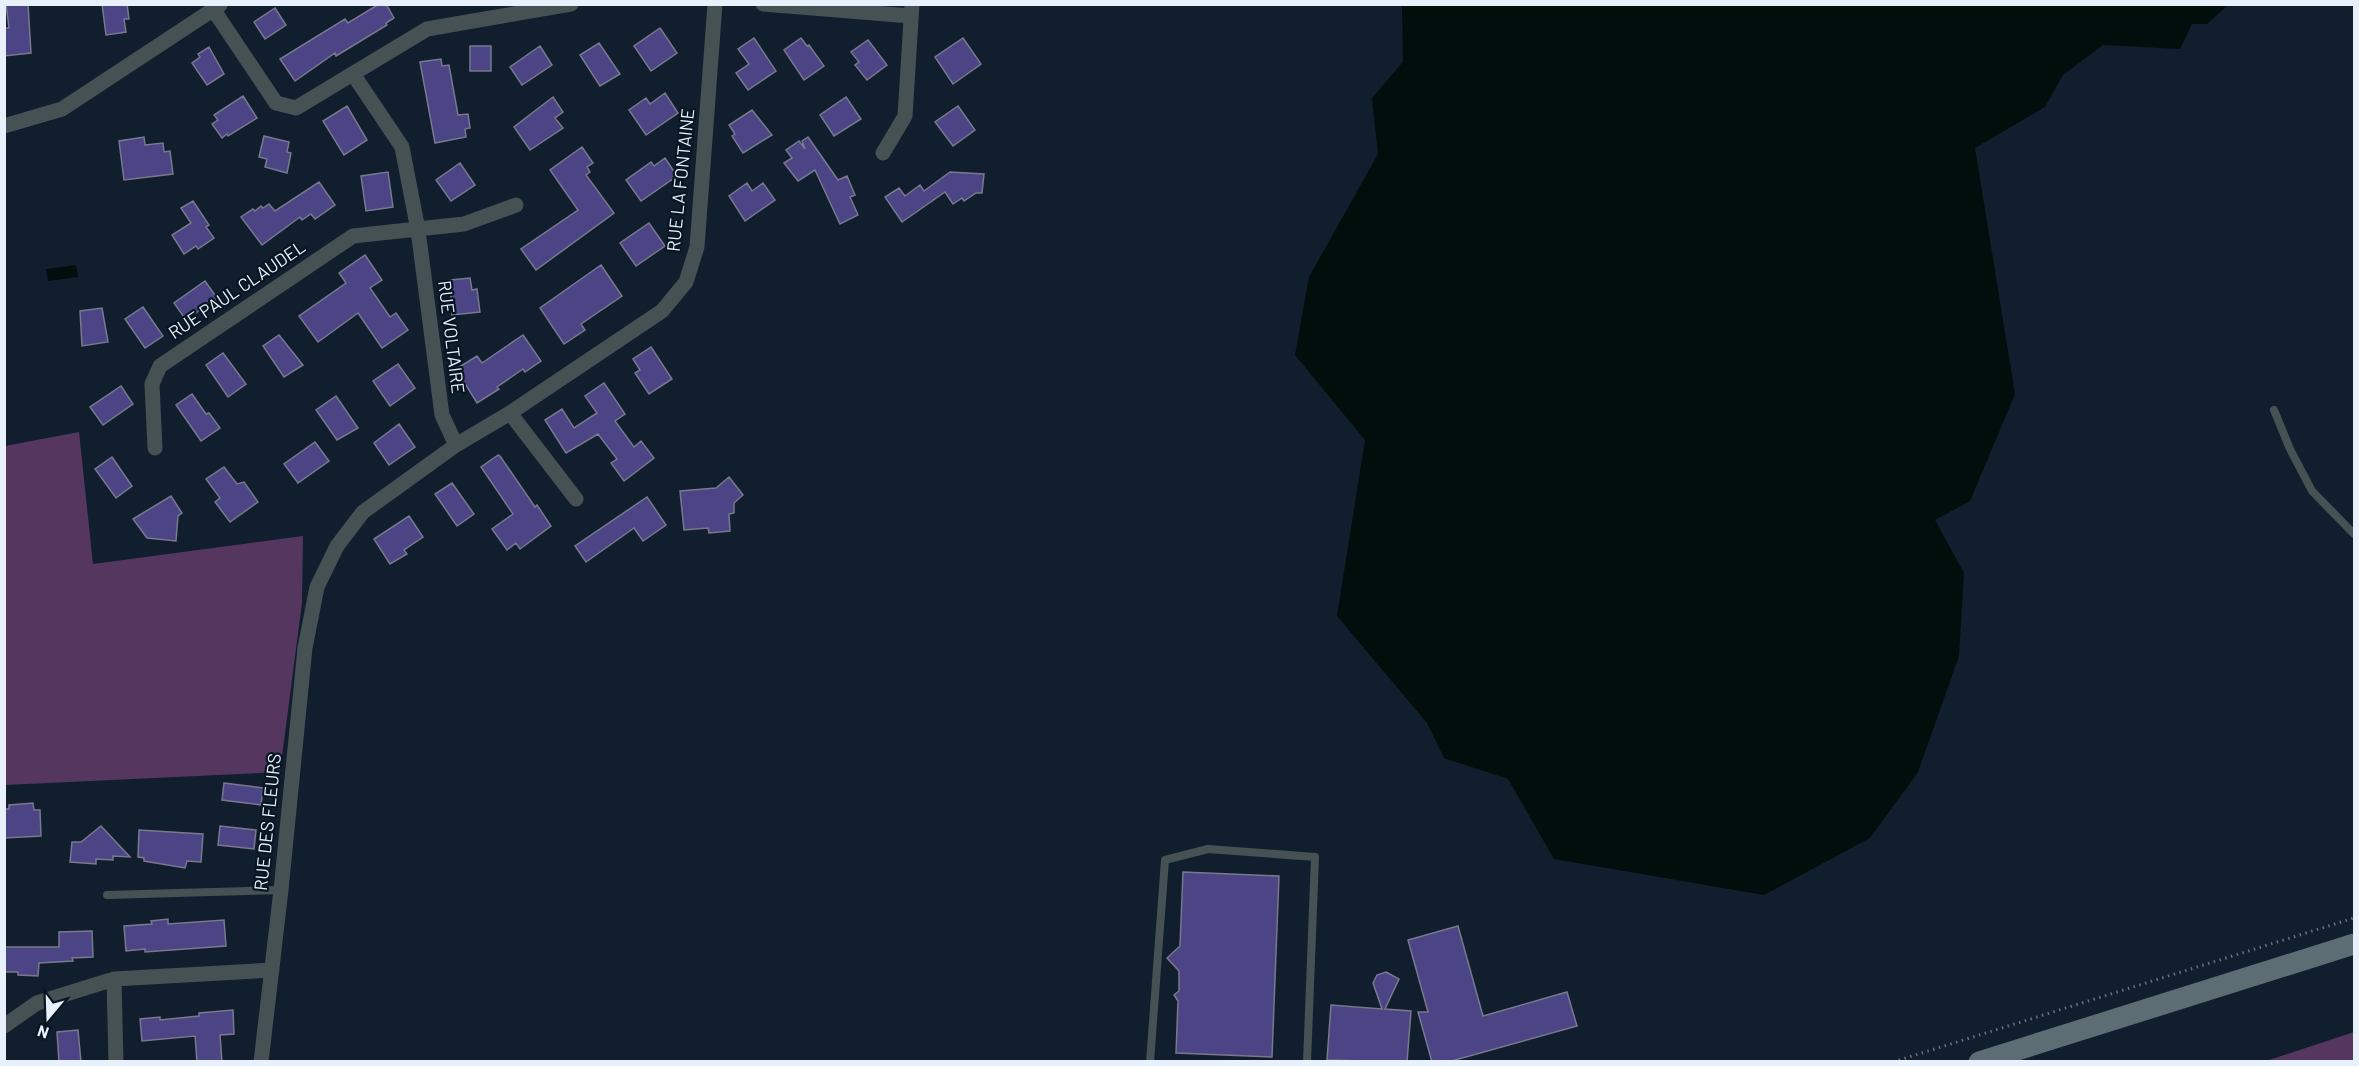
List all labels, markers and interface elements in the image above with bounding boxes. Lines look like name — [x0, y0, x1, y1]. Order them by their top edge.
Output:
street label: RUE LA FONTAINE — [662, 107, 698, 253]
street label: RUE PAUL CLAUDEL — [164, 235, 309, 343]
street label: RUE VOLTAIRE — [434, 279, 470, 395]
street label: RUE DES FLEURS — [249, 752, 285, 892]
north arrow — [18, 988, 78, 1048]
text: N — [35, 1022, 51, 1043]

